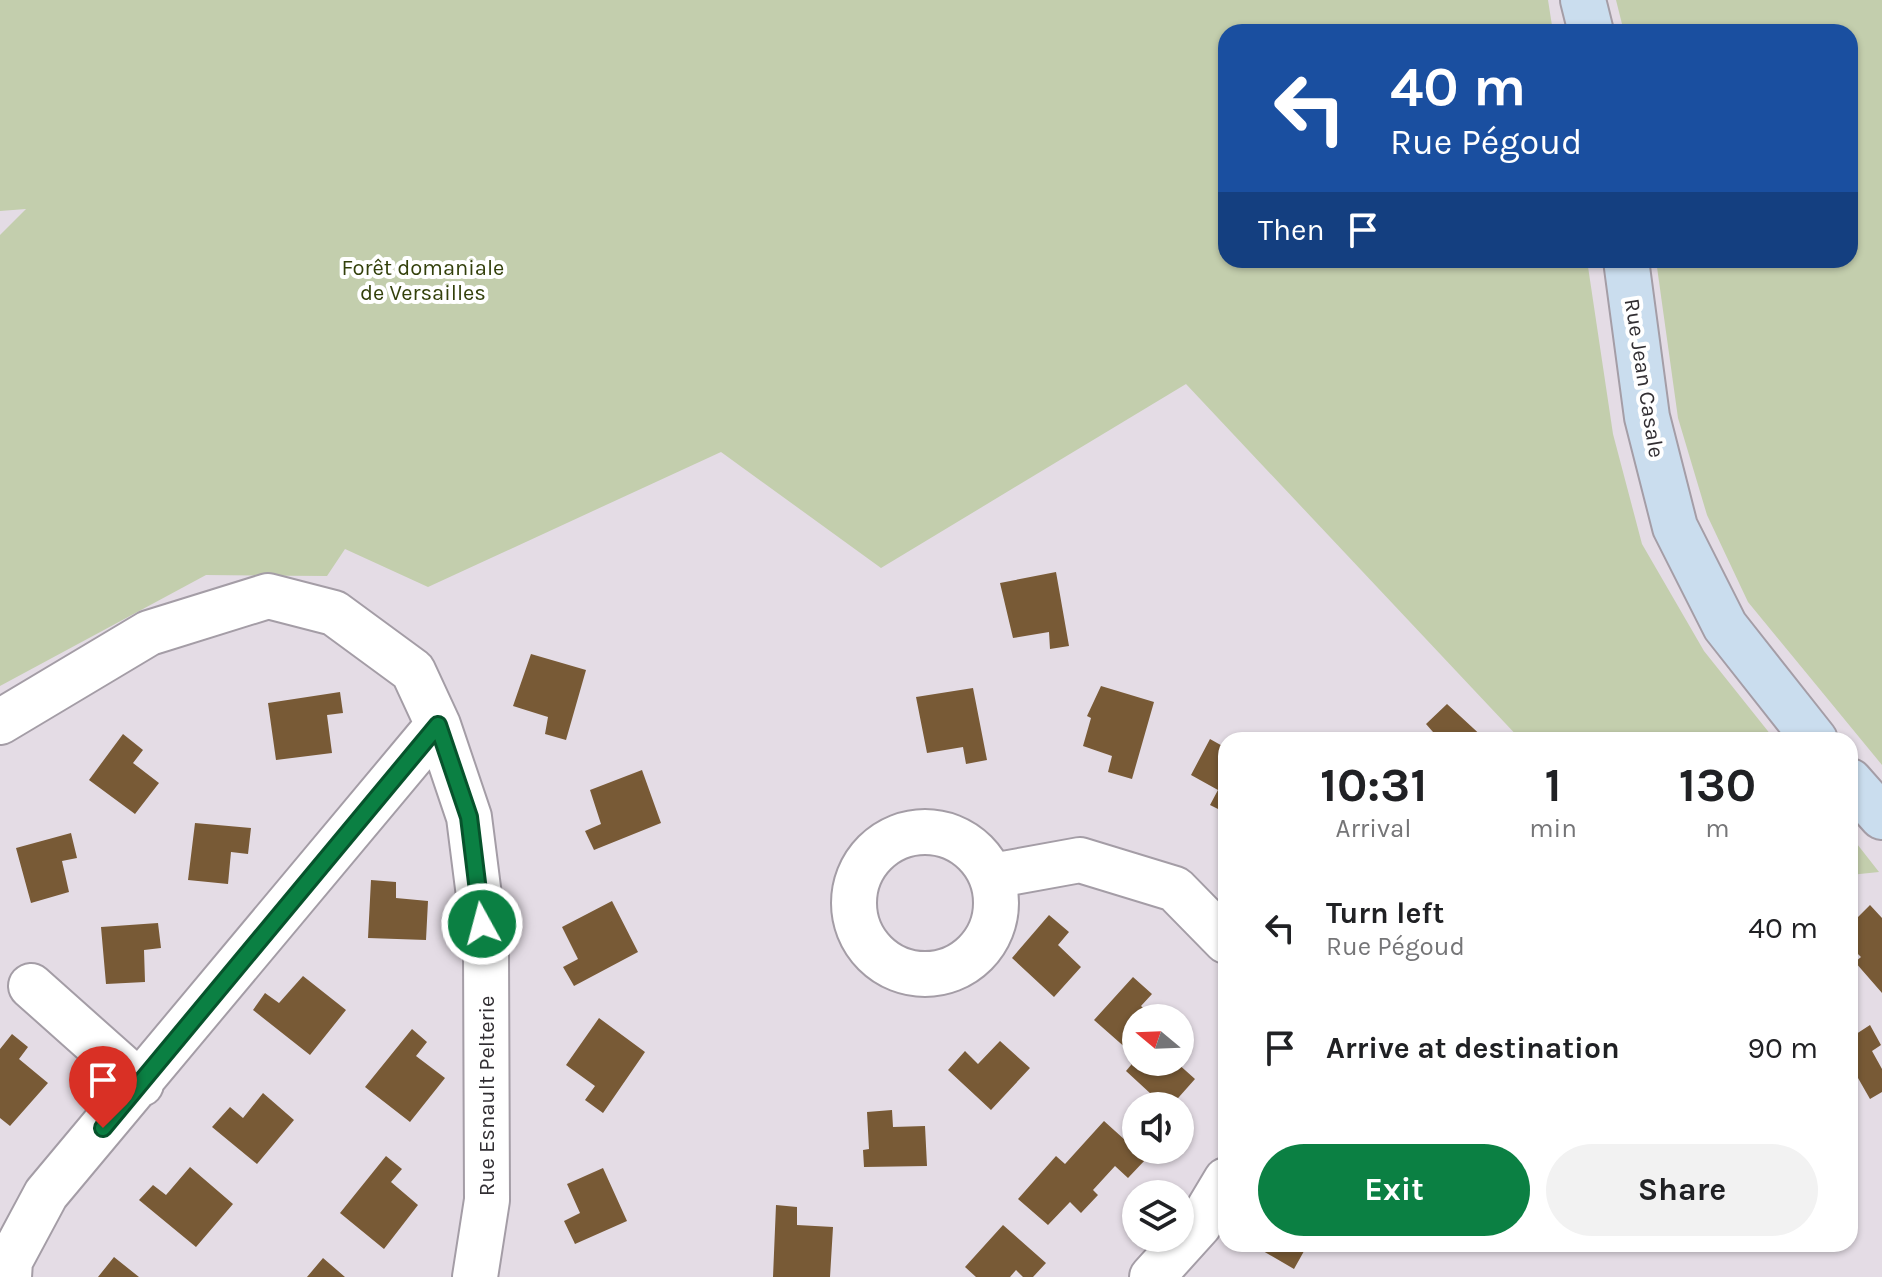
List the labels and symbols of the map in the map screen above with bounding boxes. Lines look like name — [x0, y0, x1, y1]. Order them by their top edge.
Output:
park label: Forêt domaniale de Versailles — [342, 255, 504, 306]
street label: Rue Jean Casale — [1619, 297, 1669, 460]
position arrow — [440, 882, 524, 966]
street label: Rue Esnault Pelterie — [474, 996, 500, 1196]
north arrow — [1122, 1004, 1194, 1076]
pin — [69, 1046, 137, 1128]

